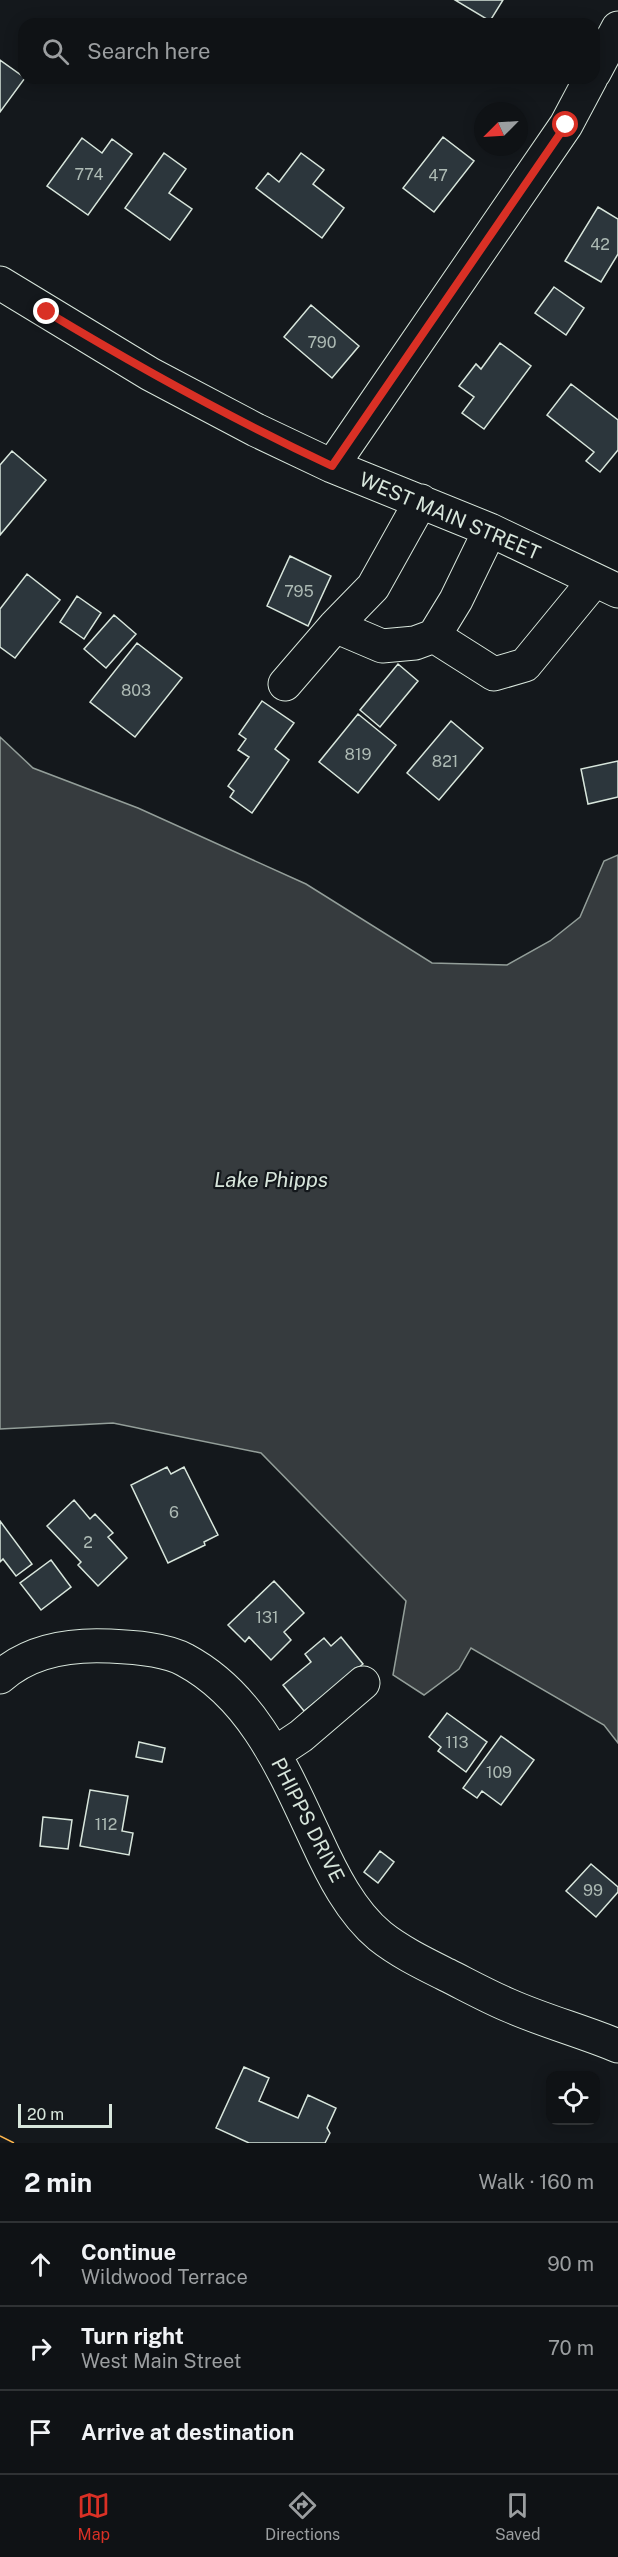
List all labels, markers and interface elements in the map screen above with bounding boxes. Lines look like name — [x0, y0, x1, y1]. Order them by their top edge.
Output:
search box — [18, 18, 600, 84]
icon: search — [39, 35, 72, 68]
text: Search here — [87, 38, 211, 64]
north arrow — [474, 102, 528, 156]
route start — [552, 111, 578, 137]
house number: 774 — [74, 165, 104, 184]
house number: 47 — [428, 166, 448, 185]
house number: 42 — [590, 235, 610, 254]
route end — [33, 298, 59, 324]
house number: 790 — [308, 333, 337, 352]
street label: WEST MAIN STREET — [356, 467, 544, 565]
house number: 795 — [284, 582, 314, 601]
house number: 803 — [121, 681, 151, 700]
house number: 819 — [345, 745, 371, 764]
house number: 821 — [432, 752, 458, 771]
water label: Lake Phipps — [214, 1167, 328, 1192]
house number: 6 — [169, 1503, 179, 1522]
house number: 2 — [83, 1533, 93, 1552]
house number: 131 — [255, 1608, 279, 1627]
house number: 113 — [445, 1733, 469, 1752]
street label: PHIPPS DRIVE — [266, 1754, 350, 1886]
house number: 109 — [486, 1763, 512, 1782]
house number: 112 — [95, 1815, 117, 1834]
house number: 99 — [583, 1881, 603, 1900]
map controls — [546, 2071, 600, 2125]
button: locate — [546, 2071, 600, 2125]
scale bar — [18, 2101, 112, 2128]
text: 20 m — [27, 2105, 64, 2124]
text: 2 min — [24, 2167, 92, 2198]
text: Walk · 160 m — [479, 2170, 594, 2194]
text: Continue — [81, 2239, 176, 2265]
icon: ahead — [24, 2248, 57, 2281]
text: 90 m — [547, 2252, 594, 2276]
text: Wildwood Terrace — [81, 2265, 248, 2289]
text: Turn right — [81, 2323, 184, 2349]
icon: right — [24, 2332, 57, 2365]
text: 70 m — [548, 2336, 594, 2360]
text: West Main Street — [81, 2349, 242, 2373]
icon: arrive — [24, 2416, 57, 2449]
text: Arrive at destination — [81, 2419, 294, 2445]
tab: Map — [77, 2489, 110, 2544]
tab: Directions — [265, 2489, 340, 2544]
tab: Saved — [495, 2489, 541, 2544]

